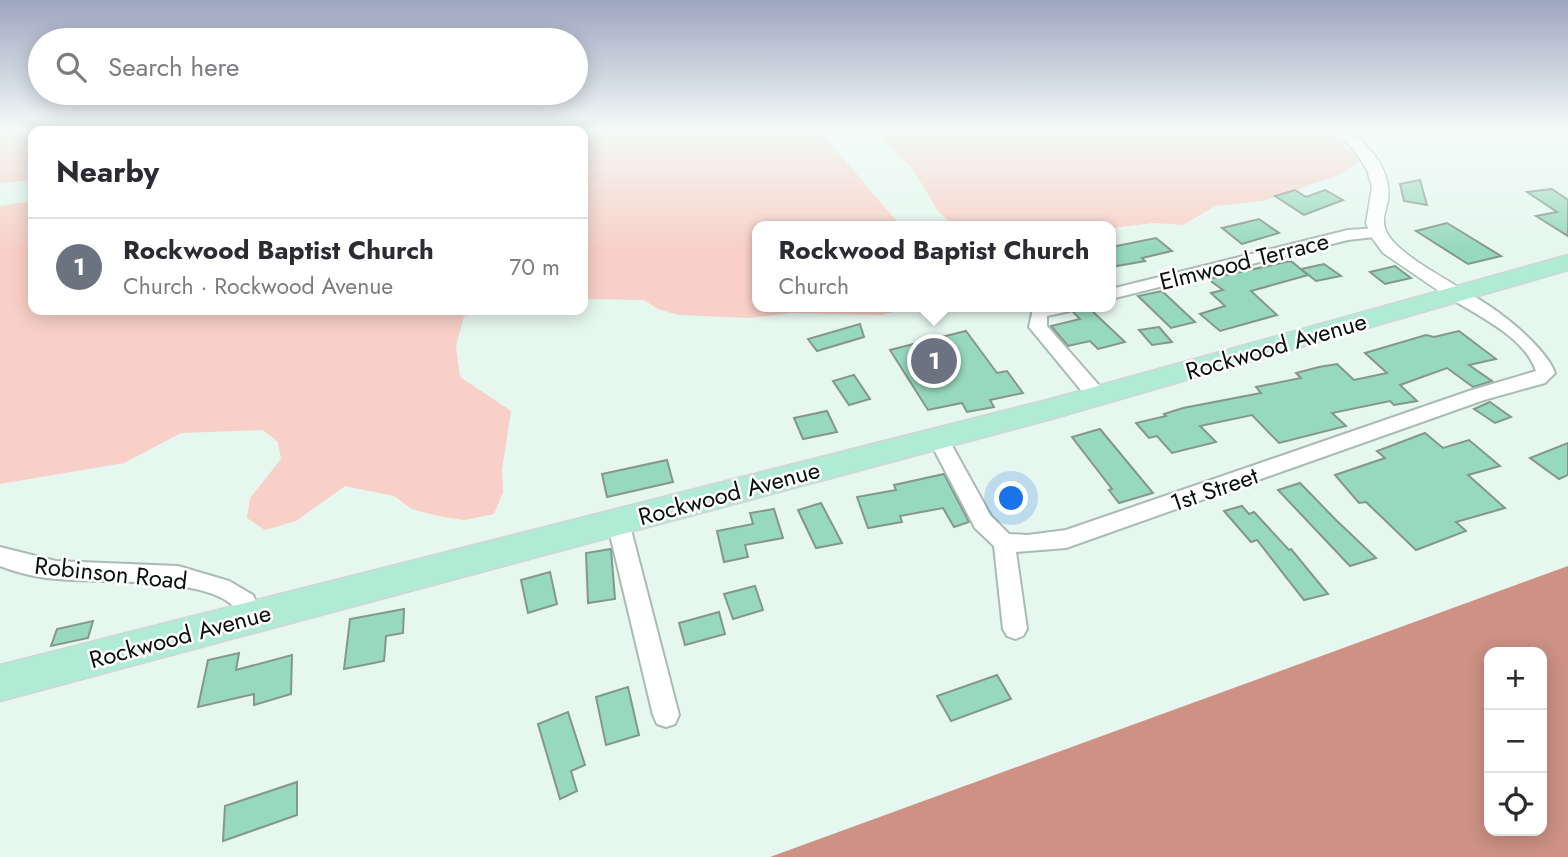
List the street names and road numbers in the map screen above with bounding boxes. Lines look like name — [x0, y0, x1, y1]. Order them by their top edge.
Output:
street label: Elmwood Terrace — [1156, 223, 1332, 299]
street label: Rockwood Avenue — [1181, 303, 1371, 389]
street label: Rockwood Avenue — [634, 452, 824, 534]
street label: 1st Street — [1165, 458, 1263, 520]
street label: Robinson Road — [33, 548, 189, 598]
street label: Rockwood Avenue — [85, 595, 275, 677]

